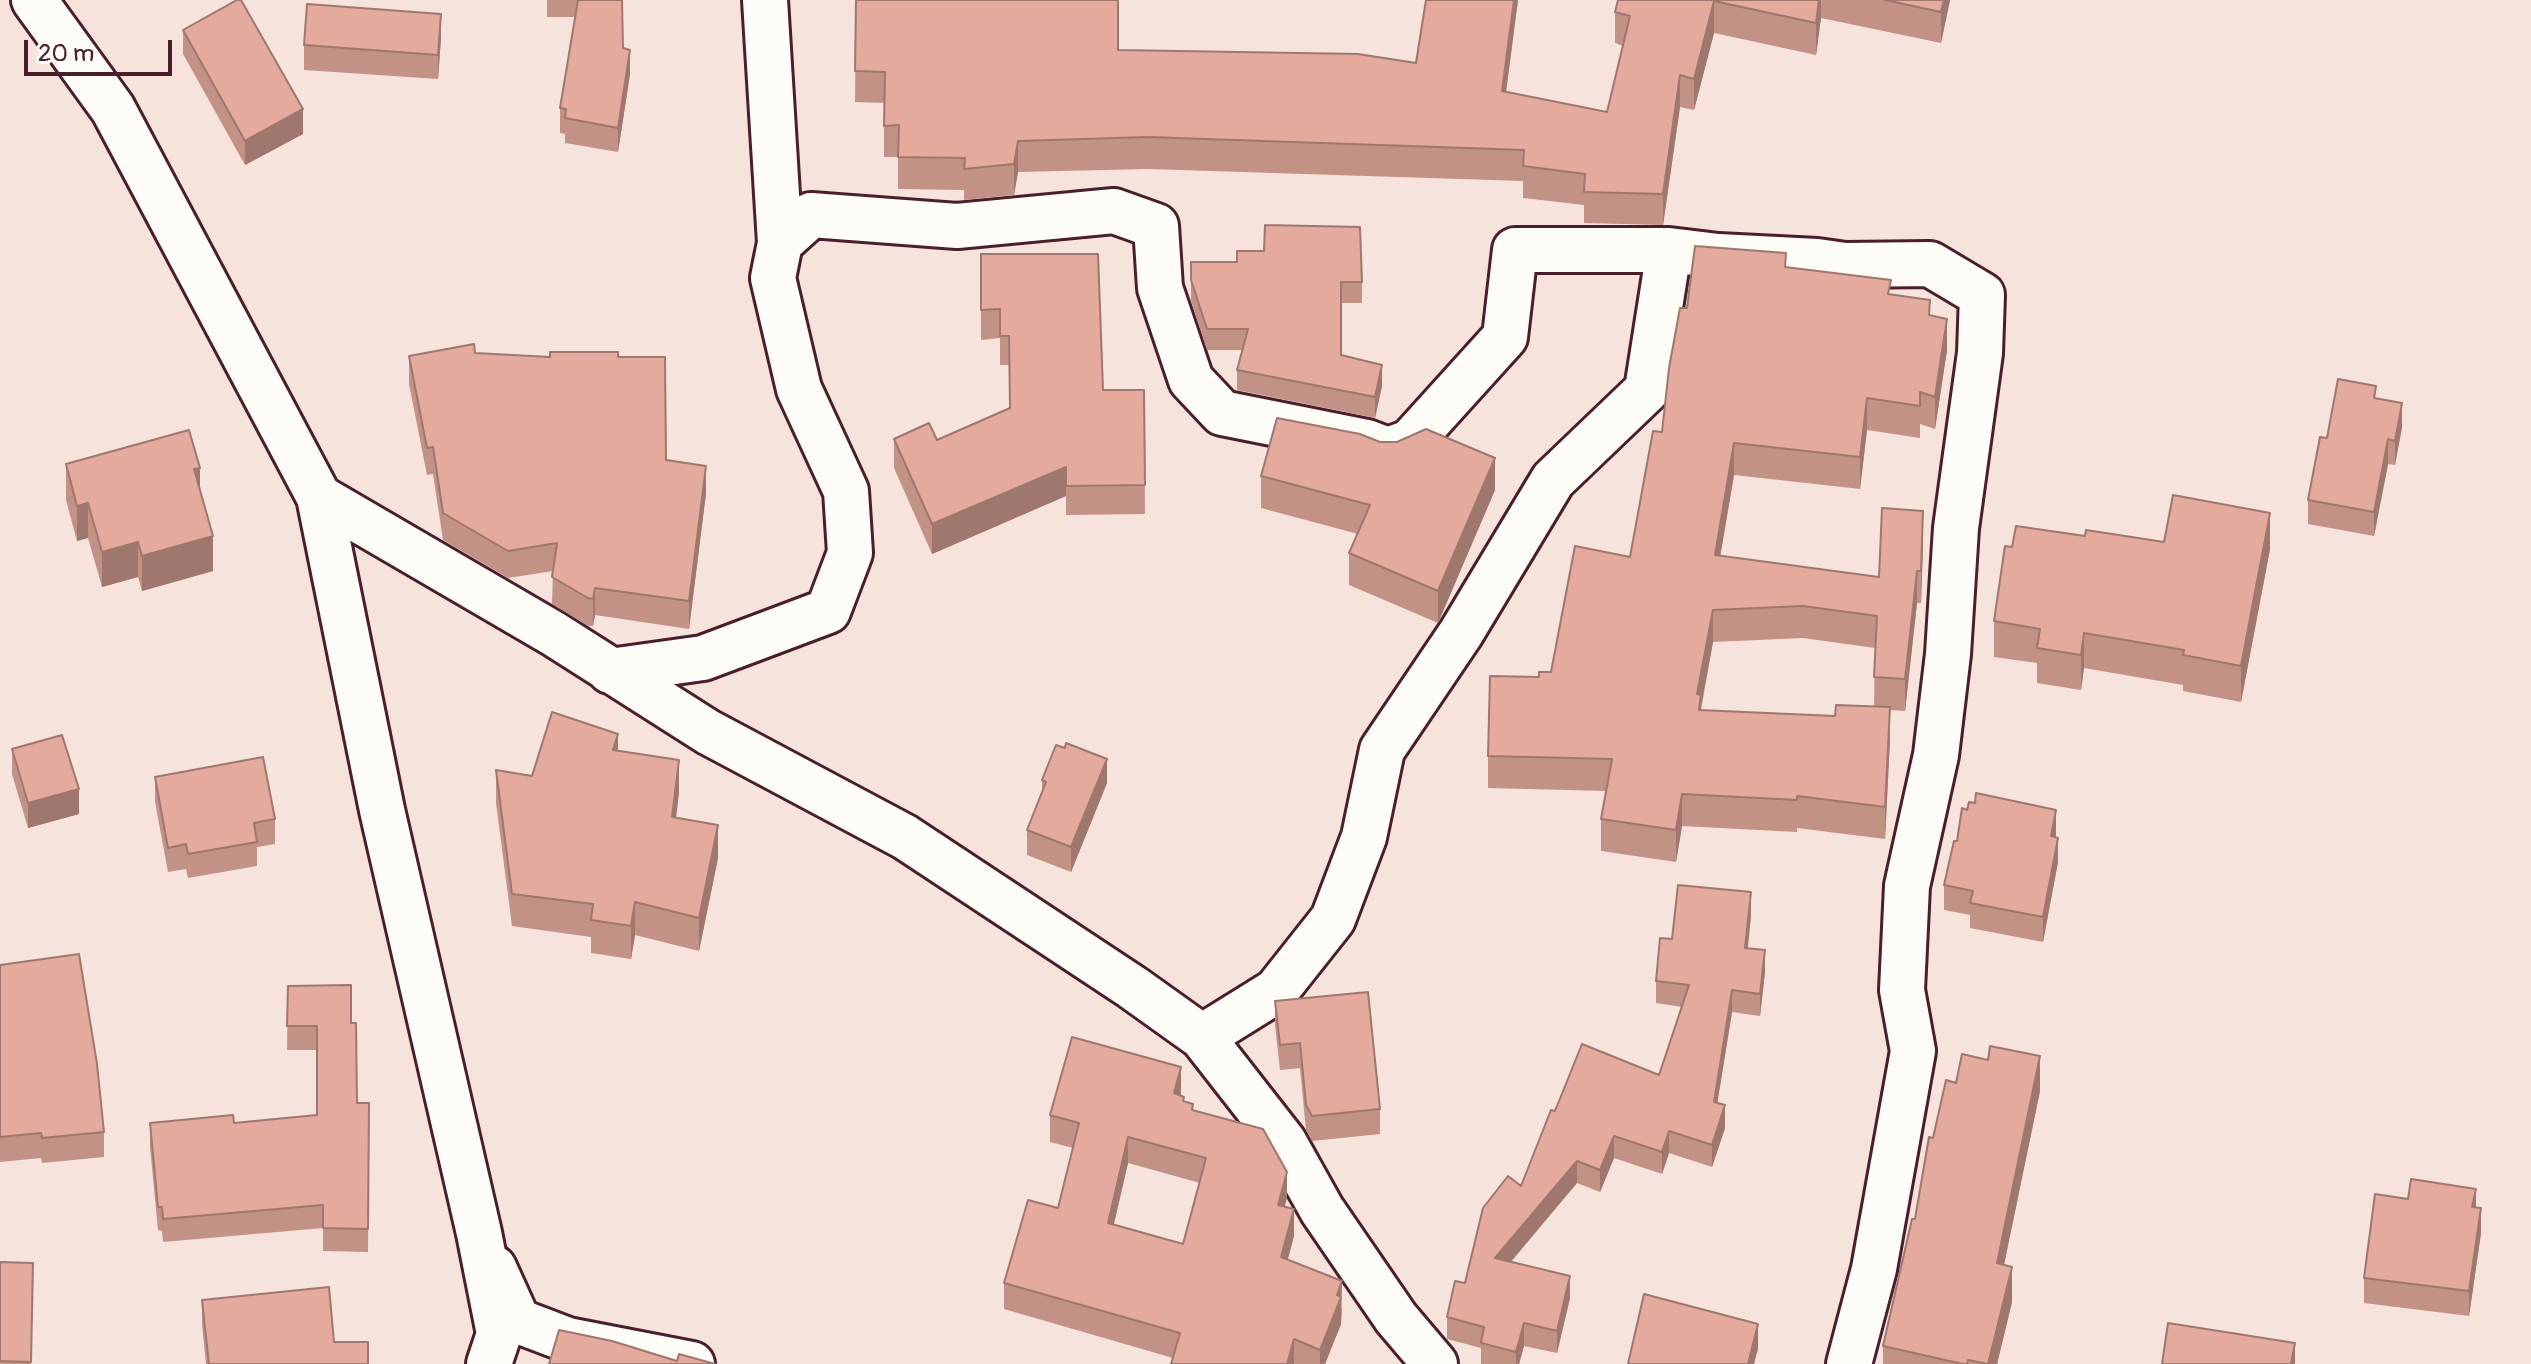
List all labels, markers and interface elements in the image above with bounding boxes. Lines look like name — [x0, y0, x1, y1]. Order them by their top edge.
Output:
scale bar — [28, 24, 176, 74]
text: 20 m — [38, 39, 94, 68]

